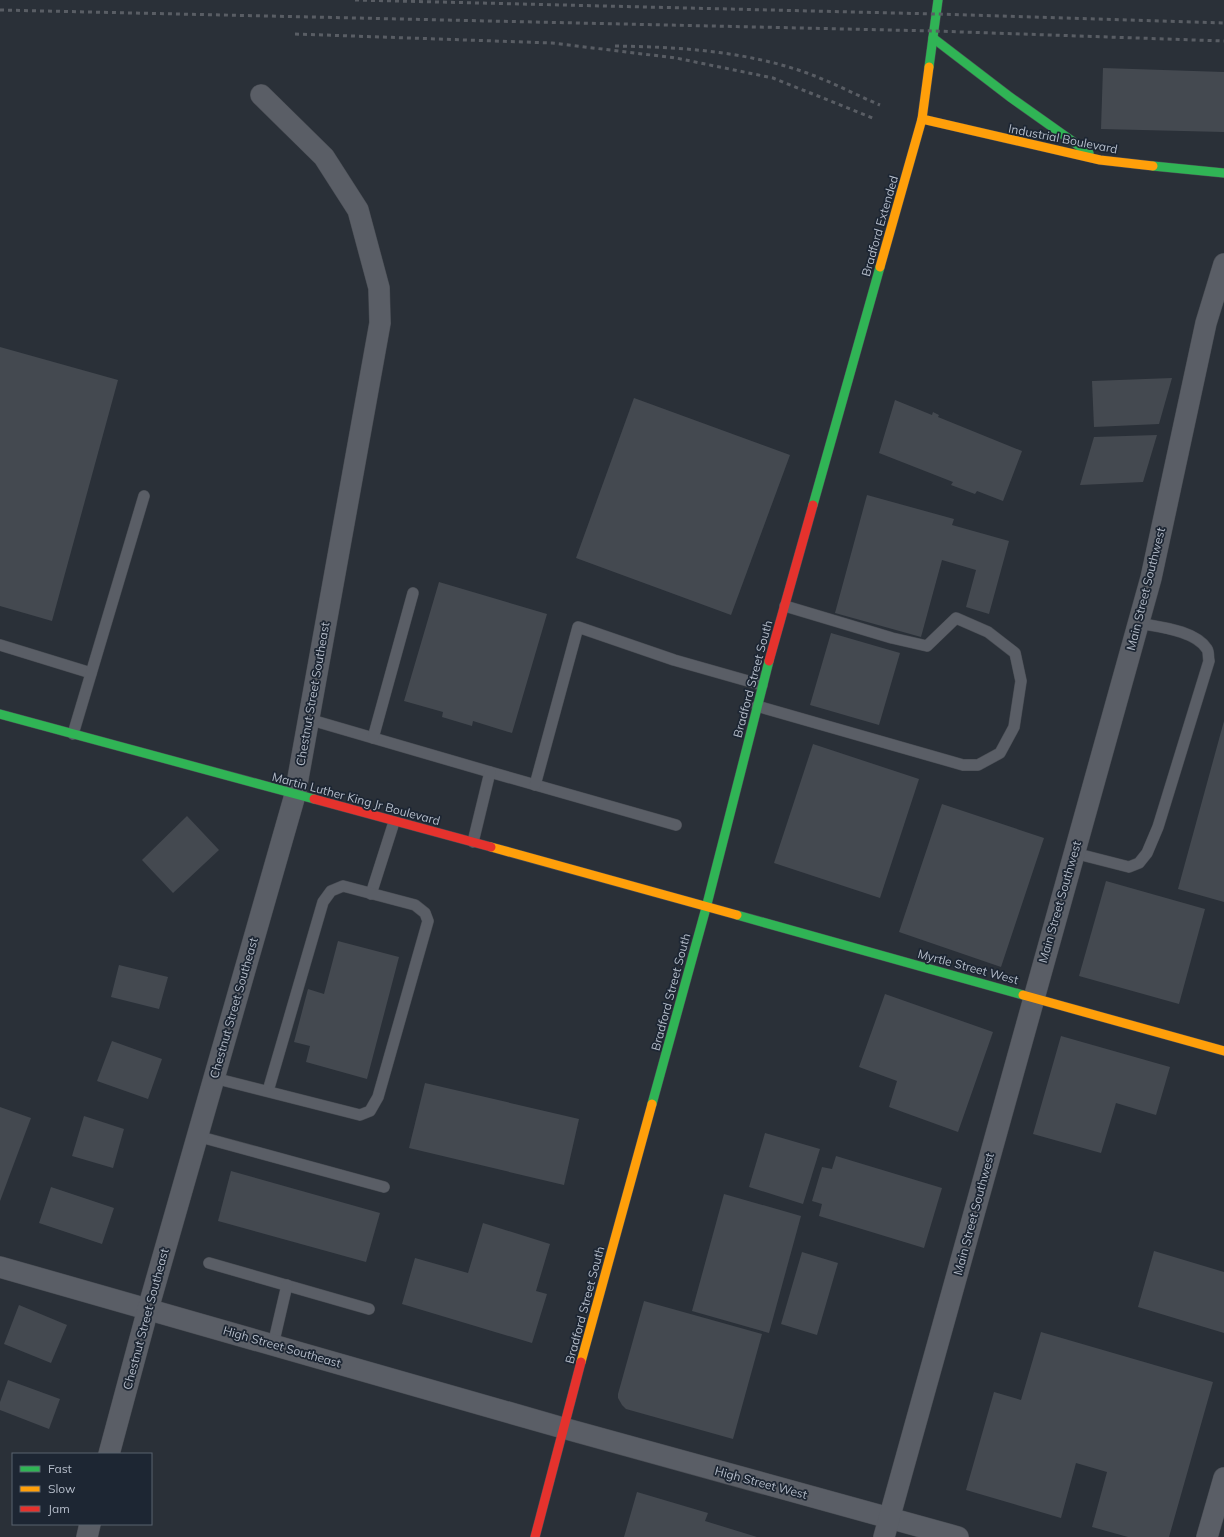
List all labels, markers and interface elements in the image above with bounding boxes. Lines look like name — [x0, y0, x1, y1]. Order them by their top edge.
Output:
street label: Industrial Boulevard — [1007, 121, 1119, 156]
street label: Bradford Extended — [858, 174, 901, 278]
street label: Main Street Southwest — [1123, 526, 1168, 652]
street label: Bradford Street South — [730, 618, 775, 739]
street label: Chestnut Street Southeast — [292, 621, 333, 767]
street label: Martin Luther King Jr Boulevard — [270, 769, 442, 828]
street label: Main Street Southwest — [1035, 839, 1084, 965]
street label: Bradford Street South — [648, 931, 693, 1052]
street label: Chestnut Street Southeast — [206, 936, 261, 1080]
street label: Myrtle Street West — [916, 946, 1020, 987]
street label: Main Street Southwest — [950, 1151, 997, 1277]
street label: Bradford Street South — [562, 1244, 607, 1365]
street label: Chestnut Street Southeast — [119, 1247, 172, 1391]
street label: High Street Southeast — [221, 1322, 343, 1371]
legend — [12, 1453, 152, 1525]
text: Fast — [48, 1461, 72, 1476]
street label: High Street West — [713, 1463, 809, 1502]
text: Slow — [48, 1481, 76, 1496]
text: Jam — [48, 1501, 70, 1516]

